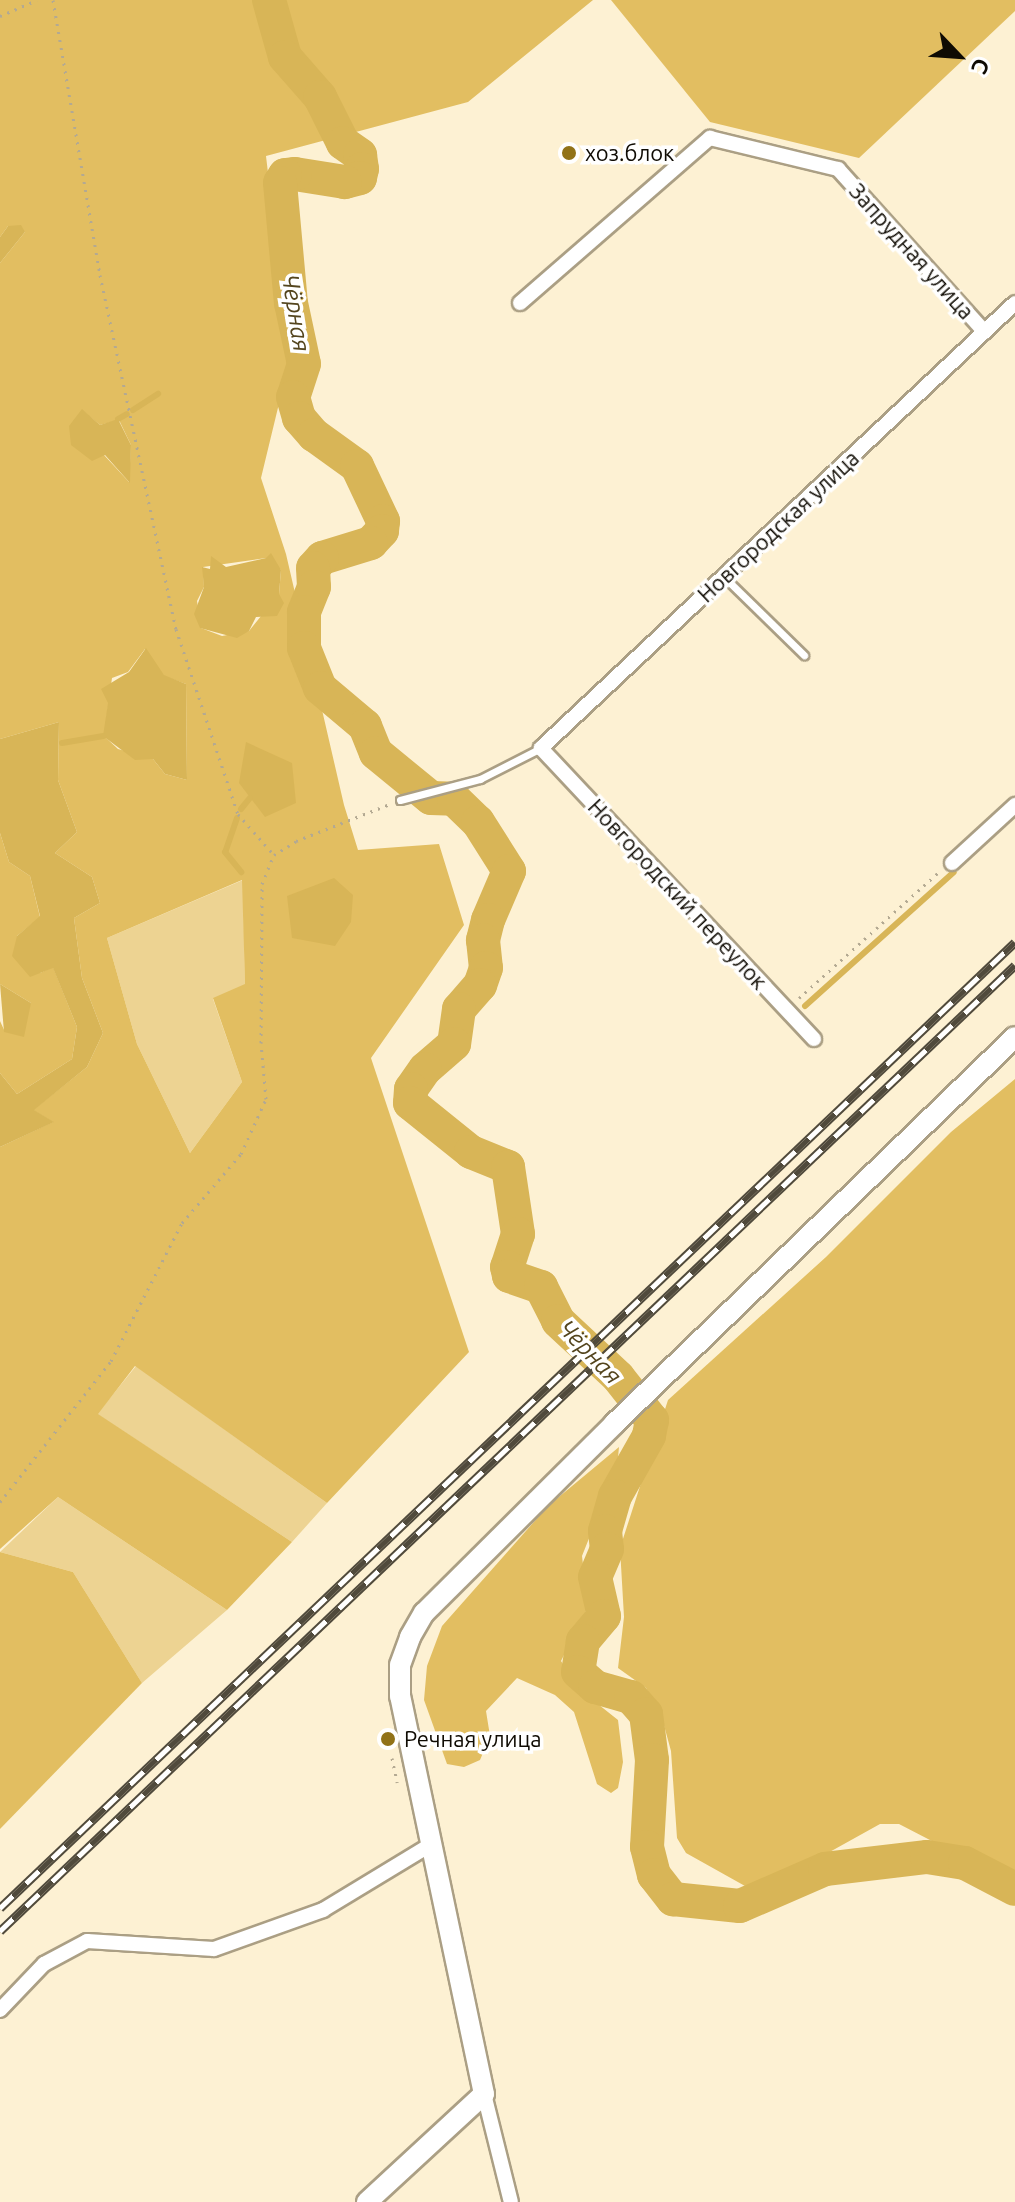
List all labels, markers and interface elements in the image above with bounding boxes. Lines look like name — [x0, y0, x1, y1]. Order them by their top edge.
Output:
north arrow — [919, 16, 999, 96]
text: С — [967, 55, 996, 78]
place label: хоз.блок — [585, 140, 674, 166]
marker: хоз.блок — [560, 144, 578, 162]
street label: Запрудная улица — [844, 178, 980, 324]
water label: Чёрная — [276, 272, 316, 354]
street label: Новгородская улица — [692, 445, 864, 607]
street label: Новгородский переулок — [583, 793, 773, 995]
water label: Чёрная — [553, 1314, 627, 1390]
place label: Речная улица — [404, 1726, 542, 1752]
marker: Речная улица — [379, 1730, 397, 1748]

